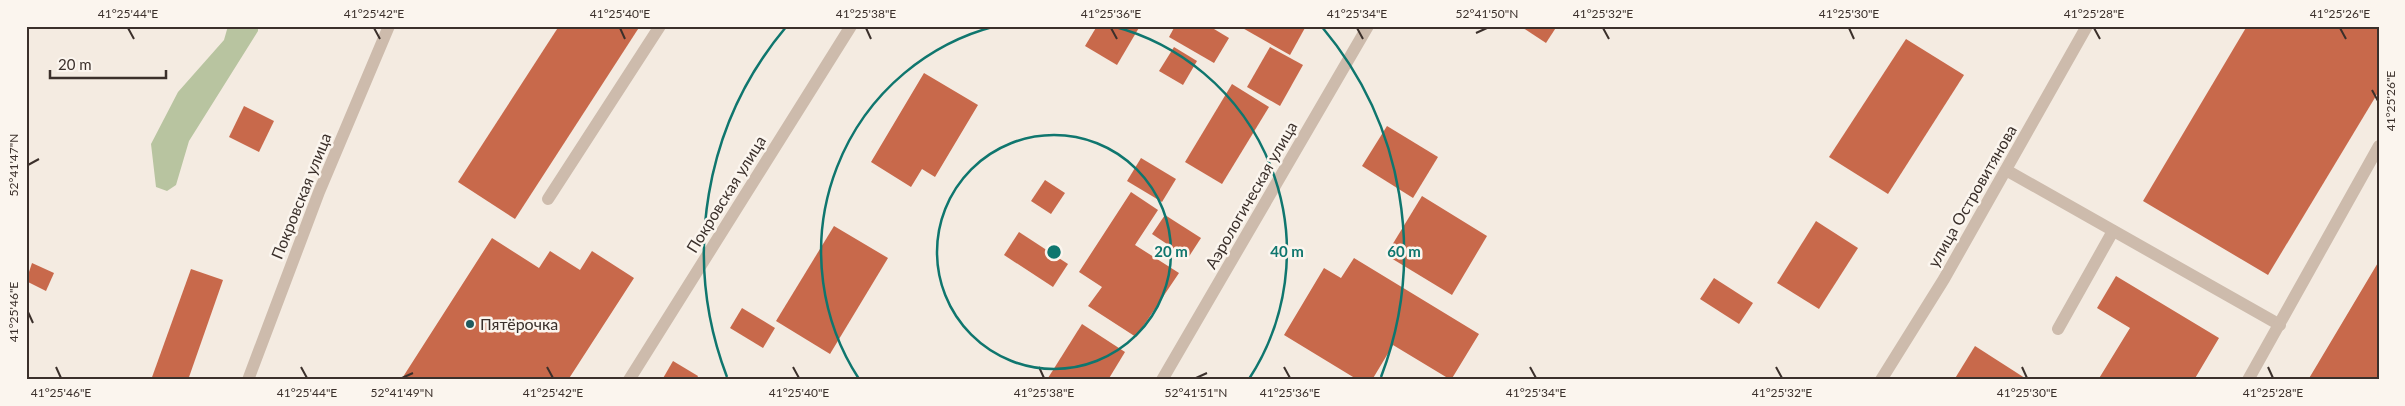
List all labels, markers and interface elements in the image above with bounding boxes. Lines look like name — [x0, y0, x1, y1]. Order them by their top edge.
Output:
text: 41°25'44"E — [98, 6, 158, 21]
text: 41°25'42"E — [344, 6, 404, 21]
text: 41°25'40"E — [590, 6, 650, 21]
text: 41°25'38"E — [836, 6, 896, 21]
text: 41°25'36"E — [1081, 6, 1141, 21]
text: 41°25'34"E — [1327, 6, 1387, 21]
text: 52°41'50"N — [1456, 6, 1518, 21]
text: 41°25'32"E — [1573, 6, 1633, 21]
text: 41°25'30"E — [1819, 6, 1879, 21]
text: 41°25'28"E — [2064, 6, 2124, 21]
text: 41°25'26"E — [2310, 6, 2370, 21]
scale bar — [50, 48, 166, 80]
text: 20 m — [58, 55, 92, 73]
text: 41°25'26"E — [2383, 71, 2398, 131]
street label: Аэрологическая улица — [1201, 118, 1300, 272]
street label: улица Островитянова — [1923, 121, 2020, 270]
street label: Покровская улица — [267, 130, 335, 262]
street label: Покровская улица — [682, 132, 769, 256]
text: 52°41'47"N — [6, 134, 21, 196]
text: 20 m — [1154, 242, 1188, 260]
text: 40 m — [1270, 242, 1304, 260]
text: 60 m — [1387, 242, 1421, 260]
centre of rings — [1045, 243, 1063, 261]
text: 41°25'46"E — [6, 282, 21, 342]
place label: Пятёрочка — [480, 314, 558, 333]
marker: Пятёрочка — [464, 318, 476, 330]
text: 41°25'46"E — [31, 385, 91, 400]
text: 41°25'44"E — [277, 385, 337, 400]
text: 52°41'49"N — [371, 385, 433, 400]
text: 41°25'42"E — [523, 385, 583, 400]
text: 41°25'40"E — [769, 385, 829, 400]
text: 41°25'38"E — [1014, 385, 1074, 400]
text: 52°41'51"N — [1165, 385, 1227, 400]
text: 41°25'36"E — [1260, 385, 1320, 400]
text: 41°25'34"E — [1506, 385, 1566, 400]
text: 41°25'32"E — [1752, 385, 1812, 400]
text: 41°25'30"E — [1997, 385, 2057, 400]
text: 41°25'28"E — [2243, 385, 2303, 400]

